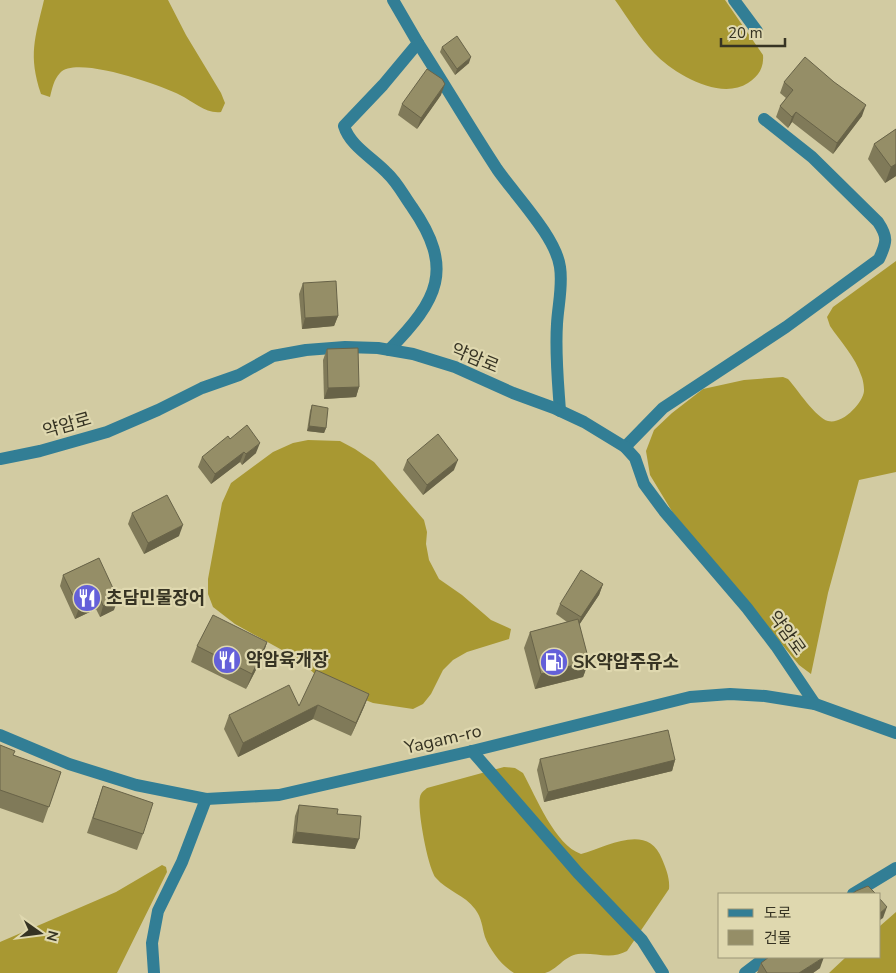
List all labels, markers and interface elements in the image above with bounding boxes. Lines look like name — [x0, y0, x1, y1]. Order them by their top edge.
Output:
scale bar — [721, 15, 785, 47]
text: 20 m — [728, 23, 763, 43]
street label: 약암로 — [447, 338, 503, 378]
street label: 약암로 — [40, 407, 94, 443]
restaurant icon: 초담민물장어 — [72, 583, 102, 613]
place label: 초담민물장어 — [106, 586, 205, 610]
street label: 약암로 — [763, 606, 811, 660]
restaurant icon: 약암육개장 — [212, 645, 242, 675]
fuel station icon: SK약암주유소 — [539, 647, 569, 677]
place label: 약암육개장 — [246, 648, 329, 672]
place label: SK약암주유소 — [573, 650, 679, 674]
street label: Yagam-ro — [401, 718, 484, 760]
legend — [718, 893, 881, 958]
text: 도로 — [764, 903, 792, 923]
north arrow — [15, 908, 65, 958]
text: 건물 — [764, 928, 792, 948]
text: N — [42, 929, 63, 943]

